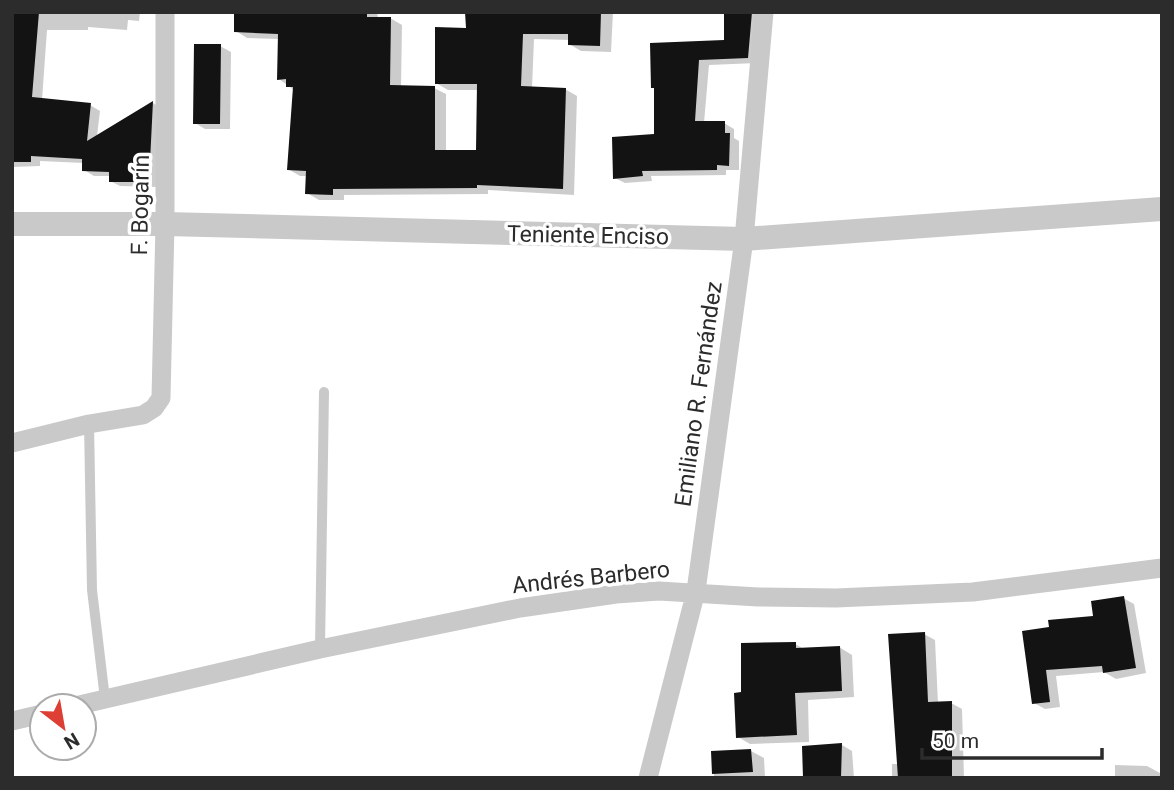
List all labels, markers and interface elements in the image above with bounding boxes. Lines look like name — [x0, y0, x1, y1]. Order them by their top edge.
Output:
street label: F. Bogarín — [126, 154, 155, 256]
street label: Teniente Enciso — [507, 221, 669, 250]
street label: Emiliano R. Fernández — [669, 280, 728, 508]
street label: Andrés Barbero — [511, 556, 671, 599]
north arrow — [28, 692, 98, 762]
scale bar — [922, 716, 1102, 760]
text: N — [60, 728, 83, 754]
text: 50 m — [932, 729, 979, 753]

